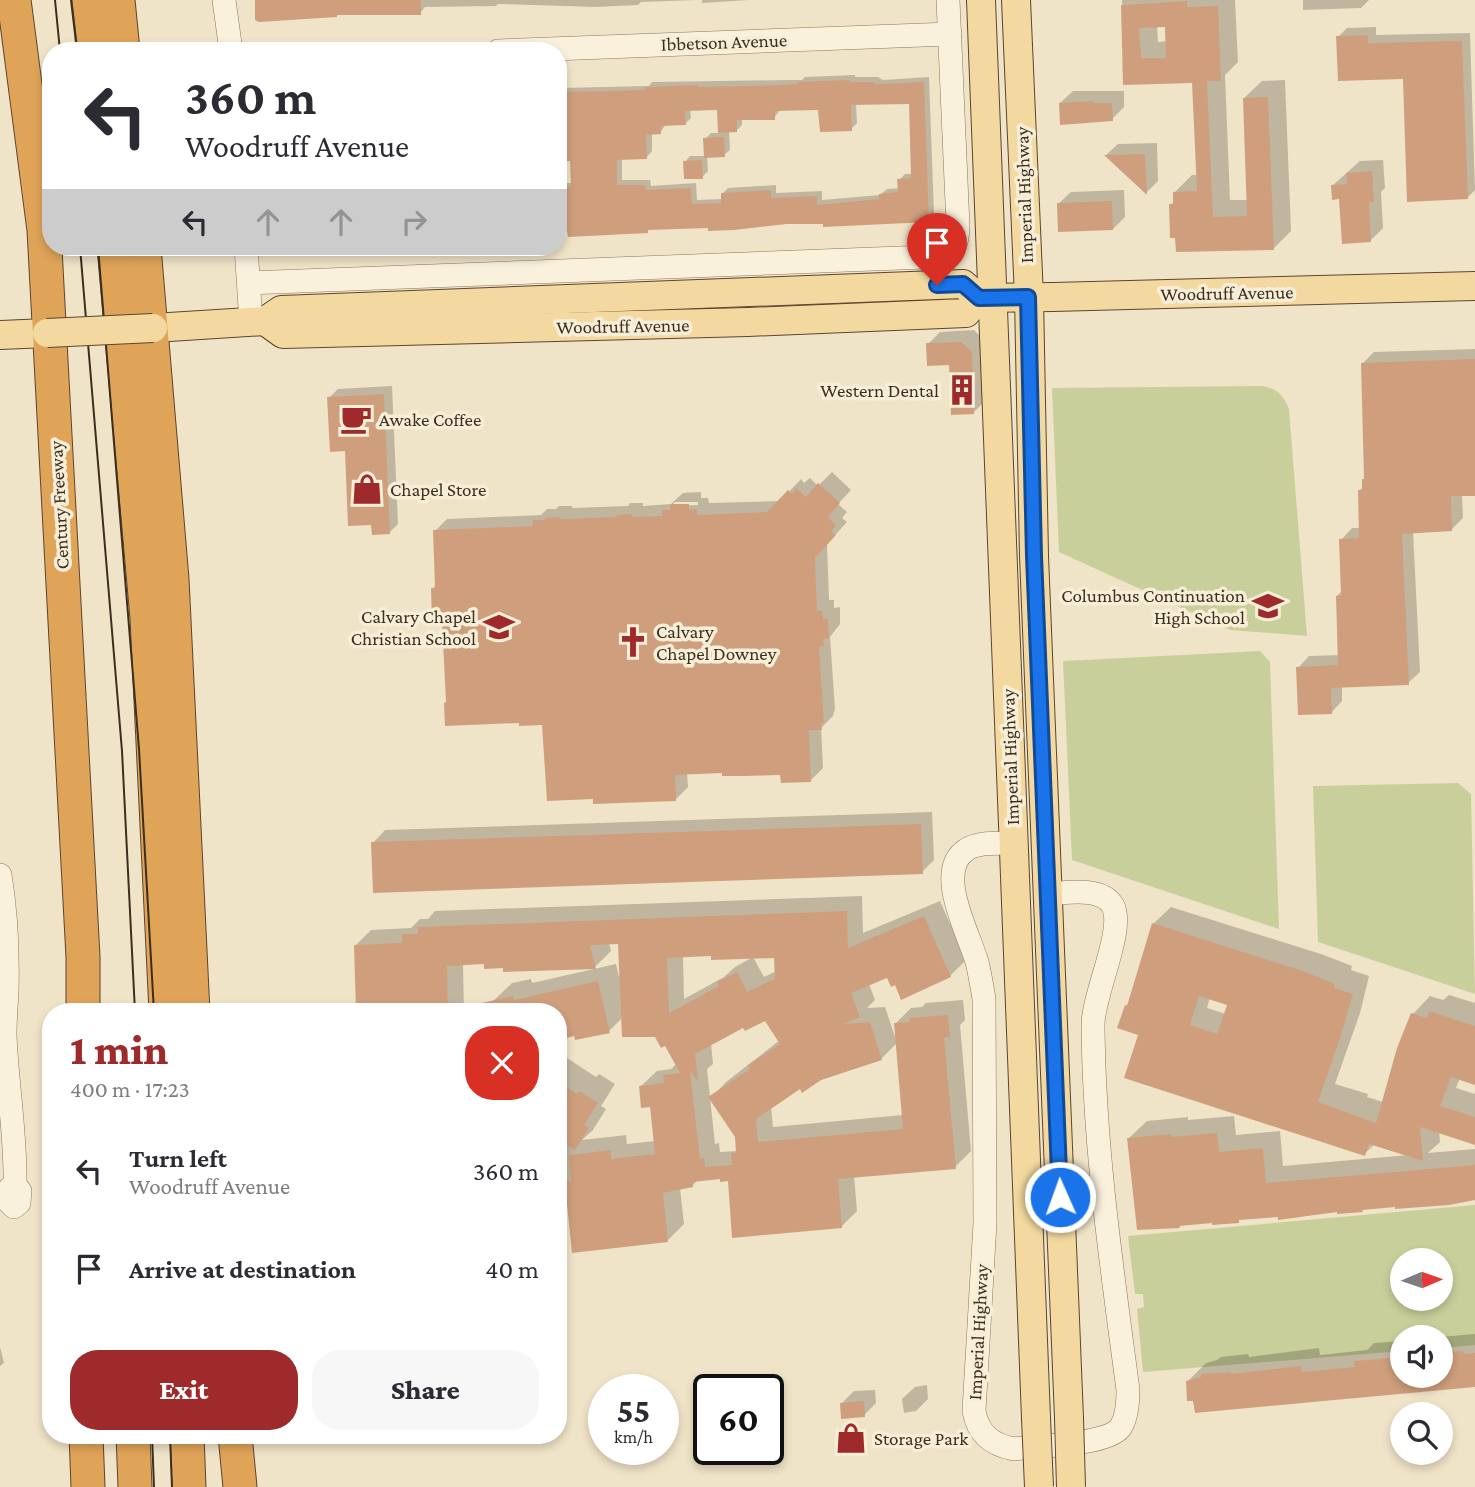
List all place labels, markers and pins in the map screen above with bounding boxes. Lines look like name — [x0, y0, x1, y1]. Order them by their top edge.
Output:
pin — [907, 213, 967, 285]
building icon: Western Dental — [945, 373, 979, 407]
place label: Western Dental — [820, 380, 939, 401]
cafe icon: Awake Coffee — [339, 402, 373, 436]
place label: Awake Coffee — [379, 409, 481, 430]
shop icon: Chapel Store — [350, 472, 384, 506]
place label: Chapel Store — [390, 479, 486, 500]
place label: Columbus Continuation High School — [1061, 585, 1245, 628]
school or university icon: Columbus Continuation High School — [1251, 589, 1285, 623]
place label: Calvary Chapel Christian School — [351, 606, 476, 649]
school or university icon: Calvary Chapel Christian School — [482, 610, 516, 644]
place label: Calvary Chapel Downey — [656, 621, 777, 664]
church icon: Calvary Chapel Downey — [616, 625, 650, 659]
shop icon: Storage Park — [834, 1421, 868, 1455]
place label: Storage Park — [874, 1428, 969, 1449]

